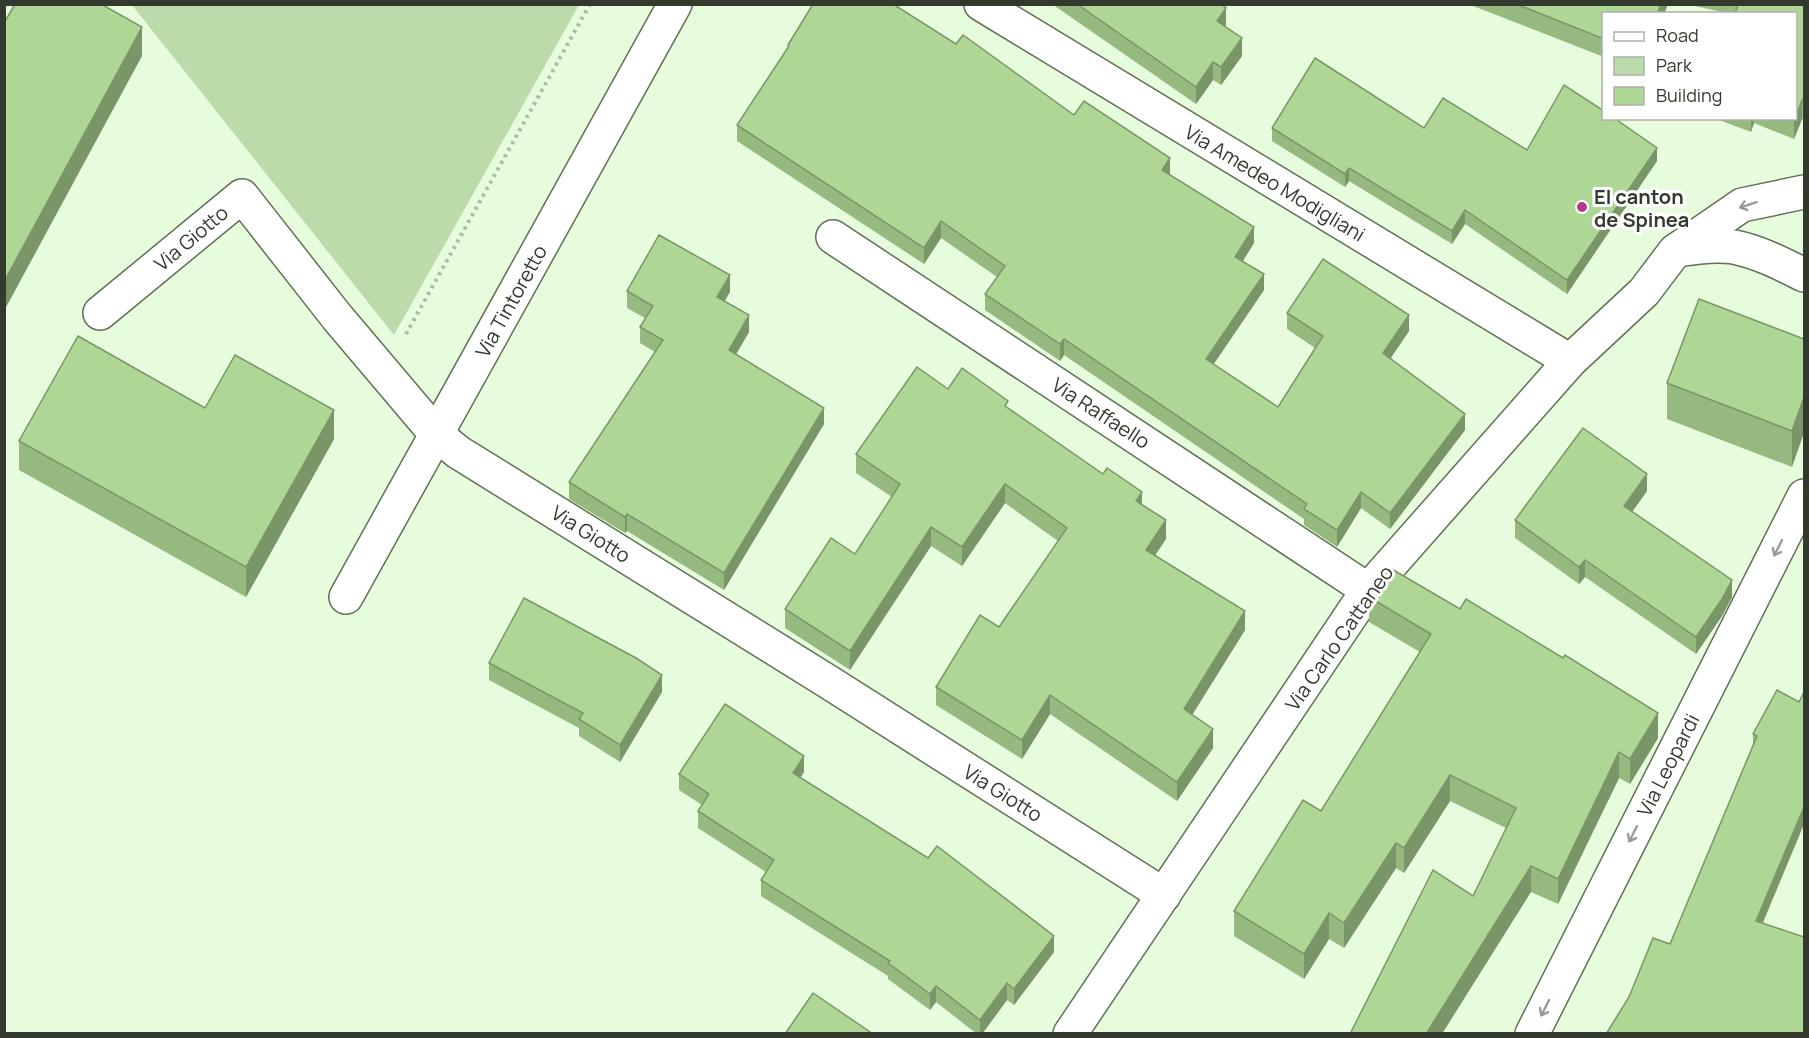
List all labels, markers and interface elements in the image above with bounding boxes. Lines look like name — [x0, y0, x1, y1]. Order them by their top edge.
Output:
legend — [1602, 12, 1797, 120]
text: Road — [1656, 23, 1699, 47]
text: Park — [1656, 53, 1693, 77]
text: Building — [1656, 83, 1722, 107]
street label: Via Amedeo Modigliani — [1180, 118, 1370, 248]
place label: El canton de Spinea — [1594, 183, 1689, 233]
street label: Via Giotto — [148, 199, 234, 277]
marker: El canton de Spinea — [1575, 200, 1589, 214]
one-way arrow — [1739, 200, 1758, 211]
street label: Via Tintoretto — [469, 240, 553, 362]
street label: Via Raffaello — [1047, 371, 1155, 455]
street label: Via Giotto — [546, 499, 636, 569]
one-way arrow — [1772, 538, 1783, 556]
street label: Via Carlo Cattaneo — [1279, 560, 1399, 716]
street label: Via Leopardi — [1631, 709, 1705, 821]
street label: Via Giotto — [958, 758, 1048, 828]
one-way arrow — [1627, 825, 1638, 843]
one-way arrow — [1539, 999, 1550, 1017]

